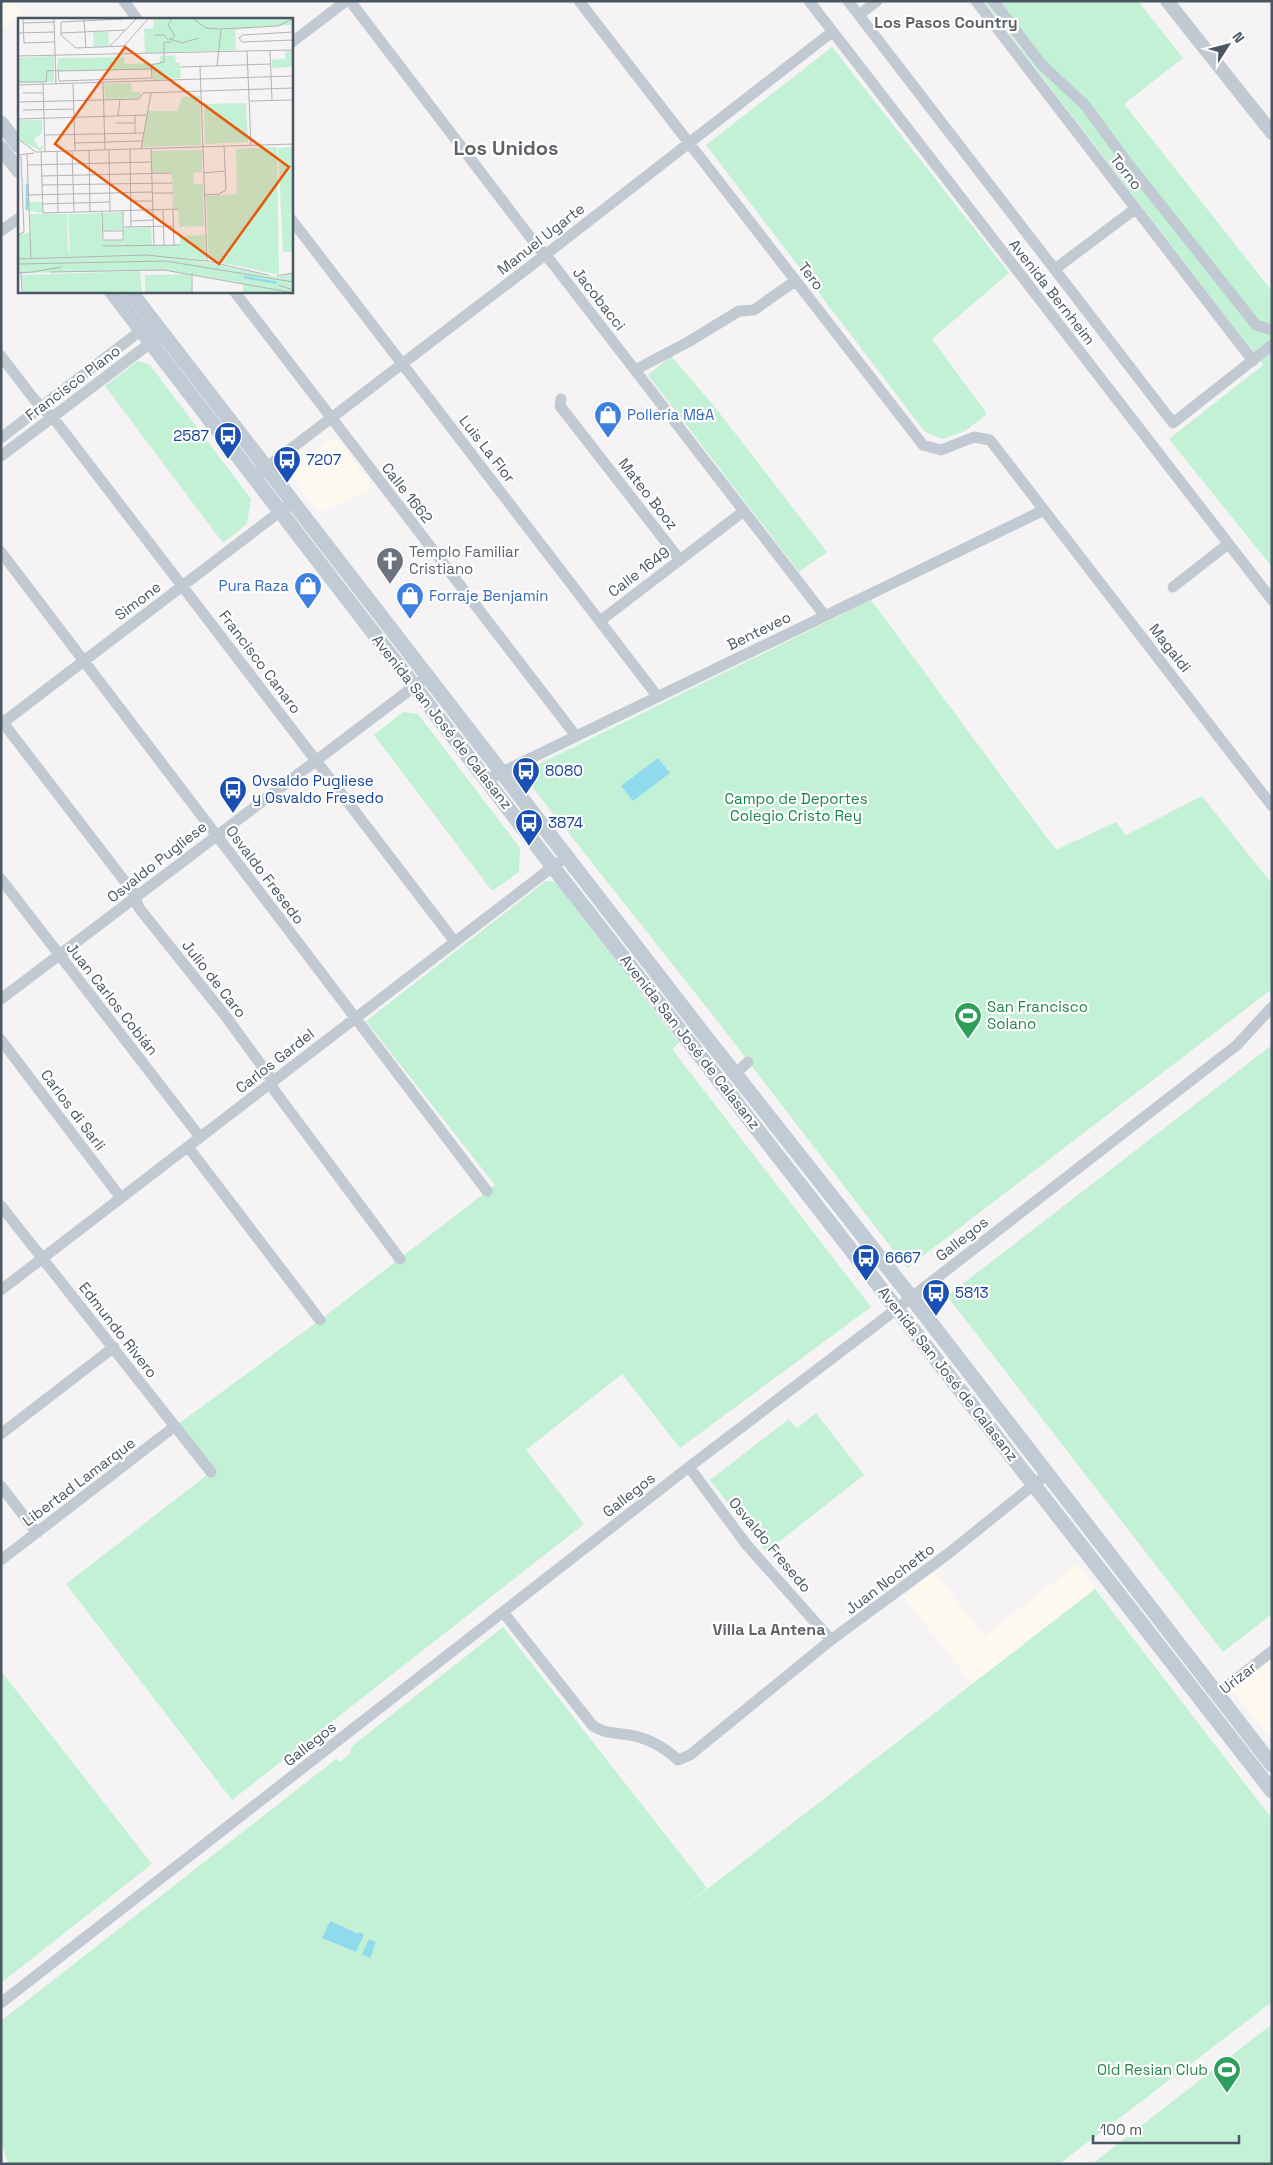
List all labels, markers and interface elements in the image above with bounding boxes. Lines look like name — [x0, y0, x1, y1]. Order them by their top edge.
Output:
district label: Los Pasos Country — [874, 12, 1018, 33]
inset map — [18, 18, 292, 292]
north arrow — [1203, 20, 1253, 70]
text: N — [1228, 28, 1249, 46]
district label: Los Unidos — [453, 135, 559, 161]
street label: Torno — [1106, 150, 1146, 194]
street label: Manuel Ugarte — [493, 199, 588, 279]
street label: Avenida Bernheim — [1005, 235, 1100, 348]
street label: Tero — [794, 258, 828, 294]
street label: Jacobacci — [569, 263, 630, 334]
street label: Francisco Plano — [22, 341, 124, 424]
shop icon: Pollería M&A — [593, 400, 623, 439]
place label: Pollería M&A — [627, 405, 715, 424]
street label: Luis La Flor — [455, 411, 520, 486]
bus stop icon: 2587 — [213, 421, 243, 460]
place label: 2587 — [173, 426, 209, 445]
bus stop icon: 7207 — [272, 445, 302, 484]
place label: 7207 — [306, 450, 341, 469]
street label: Mateo Booz — [615, 454, 682, 533]
street label: Calle 1662 — [378, 458, 437, 527]
place label: Templo Familiar Cristiano — [409, 542, 520, 578]
street label: Calle 1649 — [604, 542, 673, 601]
church icon: Templo Familiar Cristiano — [375, 546, 405, 585]
shop icon: Pura Raza — [293, 571, 323, 610]
place label: Pura Raza — [218, 576, 289, 595]
street label: Simone — [111, 577, 165, 624]
shop icon: Forraje Benjamín — [395, 581, 425, 620]
place label: Forraje Benjamín — [429, 586, 549, 605]
street label: Francisco Canaro — [215, 606, 306, 717]
street label: Benteveo — [724, 607, 794, 654]
street label: Magaldi — [1145, 620, 1195, 676]
street label: Avenida San José de Calasanz — [368, 631, 517, 813]
bus stop icon: 8080 — [511, 756, 541, 795]
place label: 8080 — [545, 761, 583, 780]
place label: Ovsaldo Pugliese y Osvaldo Fresedo — [252, 771, 384, 807]
bus stop icon: Ovsaldo Pugliese y Osvaldo Fresedo — [218, 775, 248, 814]
park label: Campo de Deportes Colegio Cristo Rey — [724, 789, 868, 825]
bus stop icon: 3874 — [514, 808, 544, 847]
place label: 3874 — [548, 813, 583, 832]
street label: Osvaldo Pugliese — [103, 817, 210, 906]
street label: Osvaldo Fresedo — [222, 822, 309, 928]
street label: Julio de Caro — [178, 936, 251, 1021]
street label: Juan Carlos Cobián — [62, 938, 162, 1059]
street label: Avenida San José de Calasanz — [616, 951, 765, 1133]
place label: San Francisco Solano — [987, 997, 1088, 1033]
sports icon: San Francisco Solano — [953, 1001, 983, 1040]
street label: Carlos Gardel — [232, 1024, 318, 1097]
street label: Carlos di Sarli — [37, 1065, 110, 1154]
street label: Gallegos — [932, 1212, 992, 1265]
bus stop icon: 6667 — [851, 1243, 881, 1282]
place label: 6667 — [885, 1248, 921, 1267]
street label: Edmundo Rivero — [75, 1278, 162, 1381]
bus stop icon: 5813 — [921, 1278, 951, 1317]
street label: Avenida San José de Calasanz — [874, 1283, 1023, 1465]
place label: 5813 — [955, 1283, 989, 1302]
street label: Libertad Lamarque — [19, 1433, 139, 1530]
street label: Gallegos — [599, 1468, 659, 1521]
street label: Osvaldo Fresedo — [725, 1493, 816, 1596]
street label: Juan Nochetto — [841, 1539, 938, 1618]
district label: Villa La Antena — [713, 1619, 825, 1640]
street label: Urizar — [1216, 1657, 1260, 1698]
street label: Gallegos — [280, 1717, 340, 1770]
sports icon: Old Resian Club — [1212, 2055, 1242, 2094]
place label: Old Resian Club — [1097, 2060, 1208, 2079]
scale bar — [1093, 2112, 1239, 2144]
text: 100 m — [1100, 2120, 1142, 2139]

